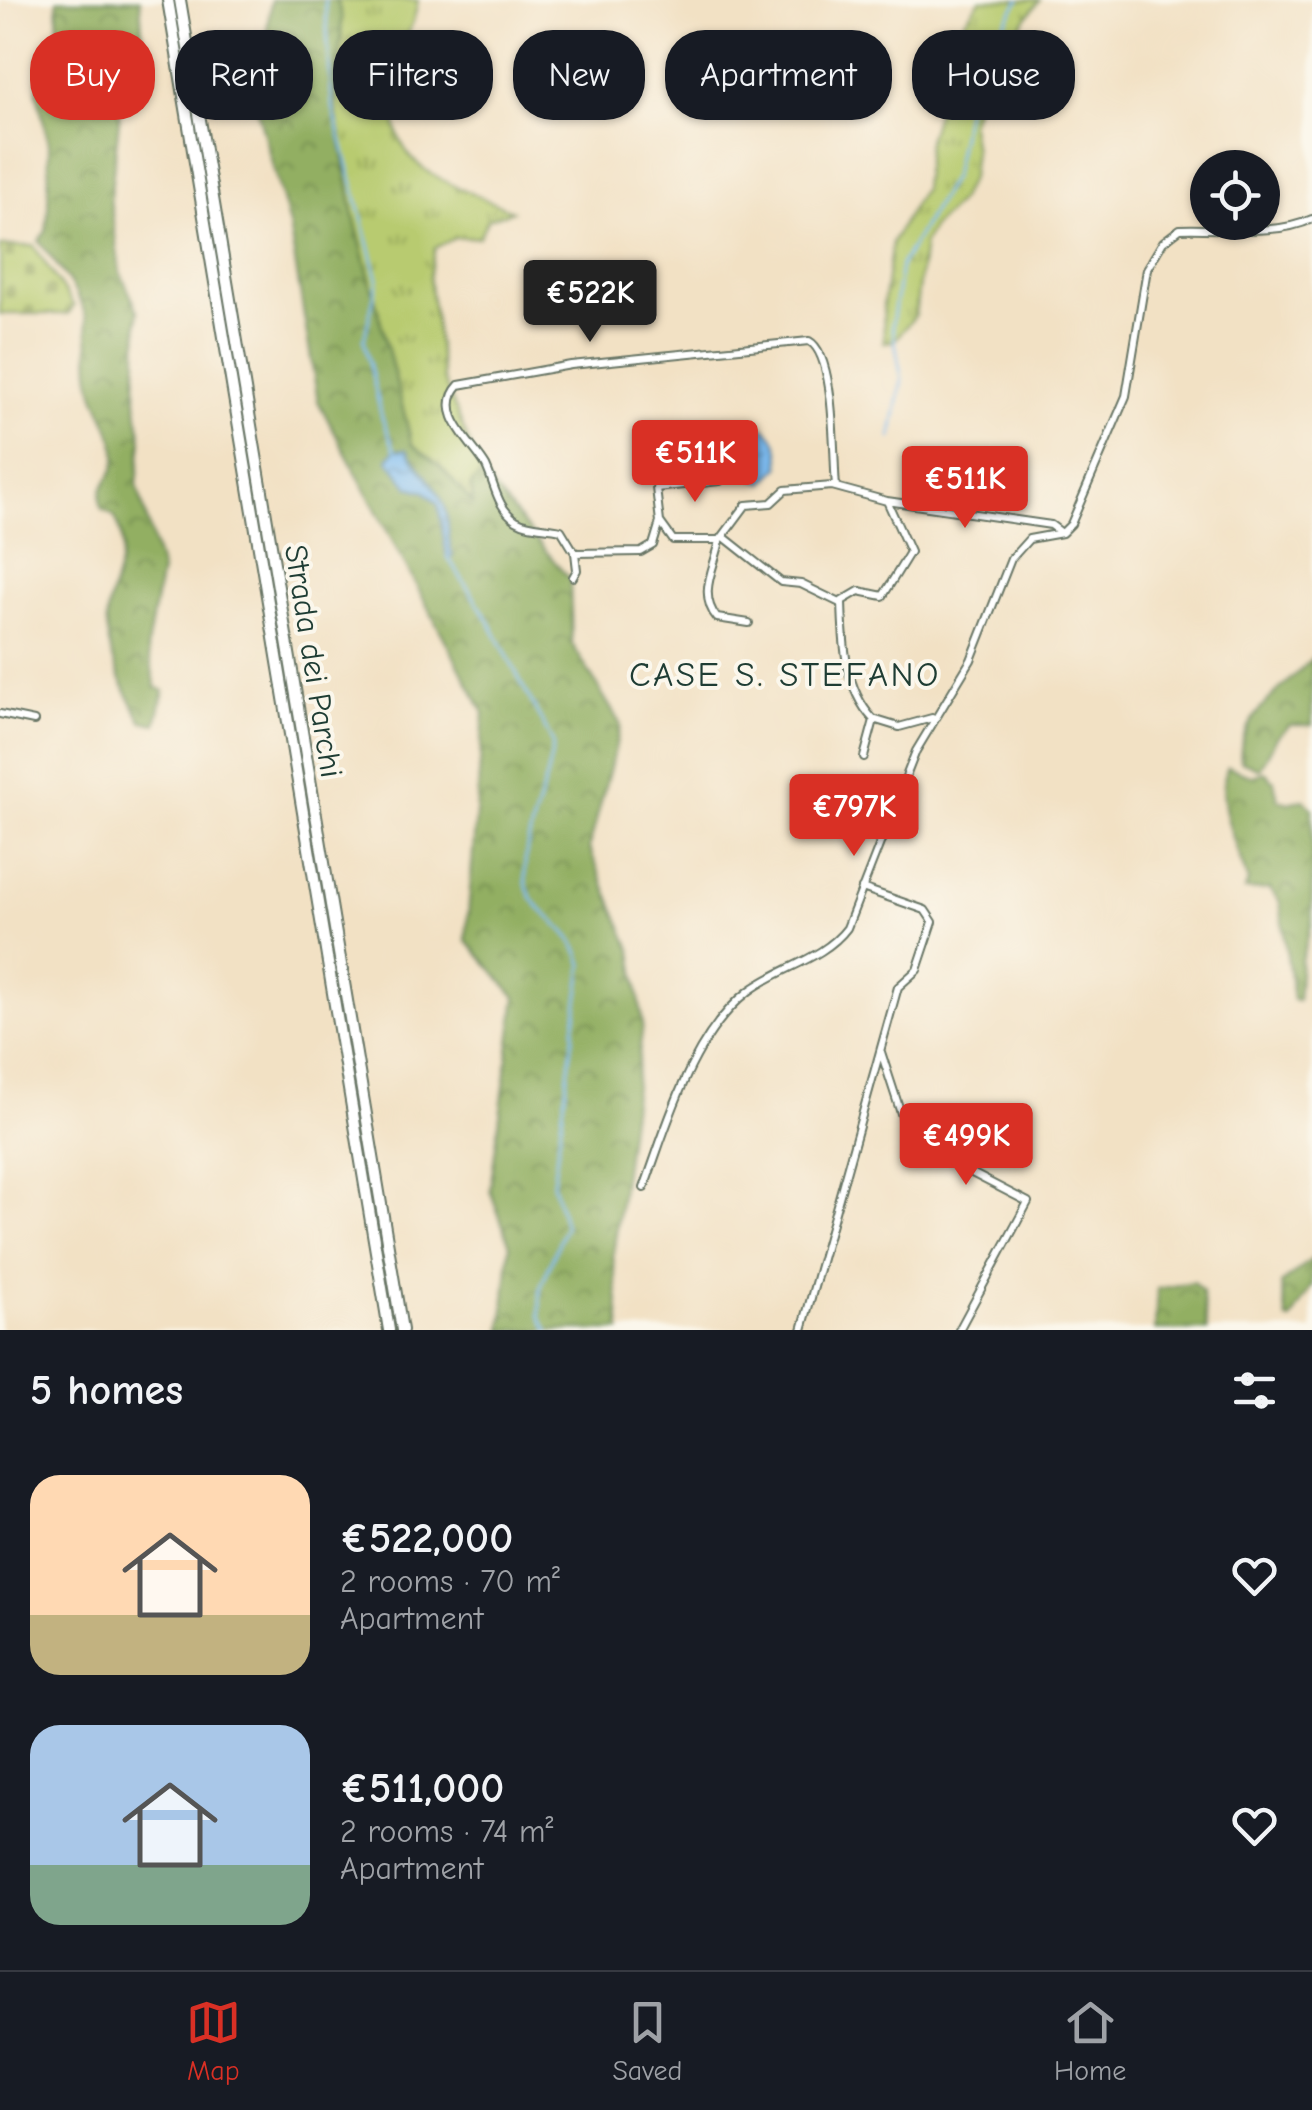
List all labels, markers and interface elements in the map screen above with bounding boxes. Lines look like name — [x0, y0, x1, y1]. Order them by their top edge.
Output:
chip: Buy — [30, 30, 155, 120]
chip: Rent — [175, 30, 313, 120]
chip: Filters — [333, 30, 493, 120]
chip: New — [513, 30, 645, 120]
chip: Apartment — [665, 30, 892, 120]
chip: House — [912, 30, 1075, 120]
map controls — [1190, 150, 1280, 240]
button: locate — [1190, 150, 1280, 240]
pin: €522K — [520, 260, 660, 345]
text: €522K — [546, 274, 634, 311]
pin: €511K — [625, 420, 765, 505]
text: €511K — [654, 434, 736, 471]
pin: €511K — [895, 446, 1035, 531]
text: €511K — [924, 460, 1006, 497]
street label: Strada dei Parchi — [277, 542, 350, 780]
district label: CASE S. STEFANO — [629, 654, 941, 695]
pin: €797K — [784, 774, 924, 859]
text: €797K — [812, 788, 896, 825]
pin: €499K — [896, 1103, 1036, 1188]
text: €499K — [922, 1117, 1010, 1154]
icon: filters — [1227, 1363, 1282, 1418]
text: 5 homes — [30, 1366, 183, 1415]
text: €522,000 — [340, 1514, 513, 1563]
icon: home — [110, 1515, 230, 1635]
icon: heart — [1227, 1548, 1282, 1603]
text: 2 rooms · 70 m² — [340, 1563, 560, 1600]
text: Apartment — [340, 1600, 483, 1637]
text: €511,000 — [340, 1764, 504, 1813]
icon: home — [110, 1765, 230, 1885]
icon: heart — [1227, 1798, 1282, 1853]
text: 2 rooms · 74 m² — [340, 1813, 553, 1850]
text: Apartment — [340, 1850, 483, 1887]
tab: Map — [186, 1995, 241, 2087]
tab: Saved — [612, 1995, 682, 2087]
tab: Home — [1054, 1995, 1126, 2087]

